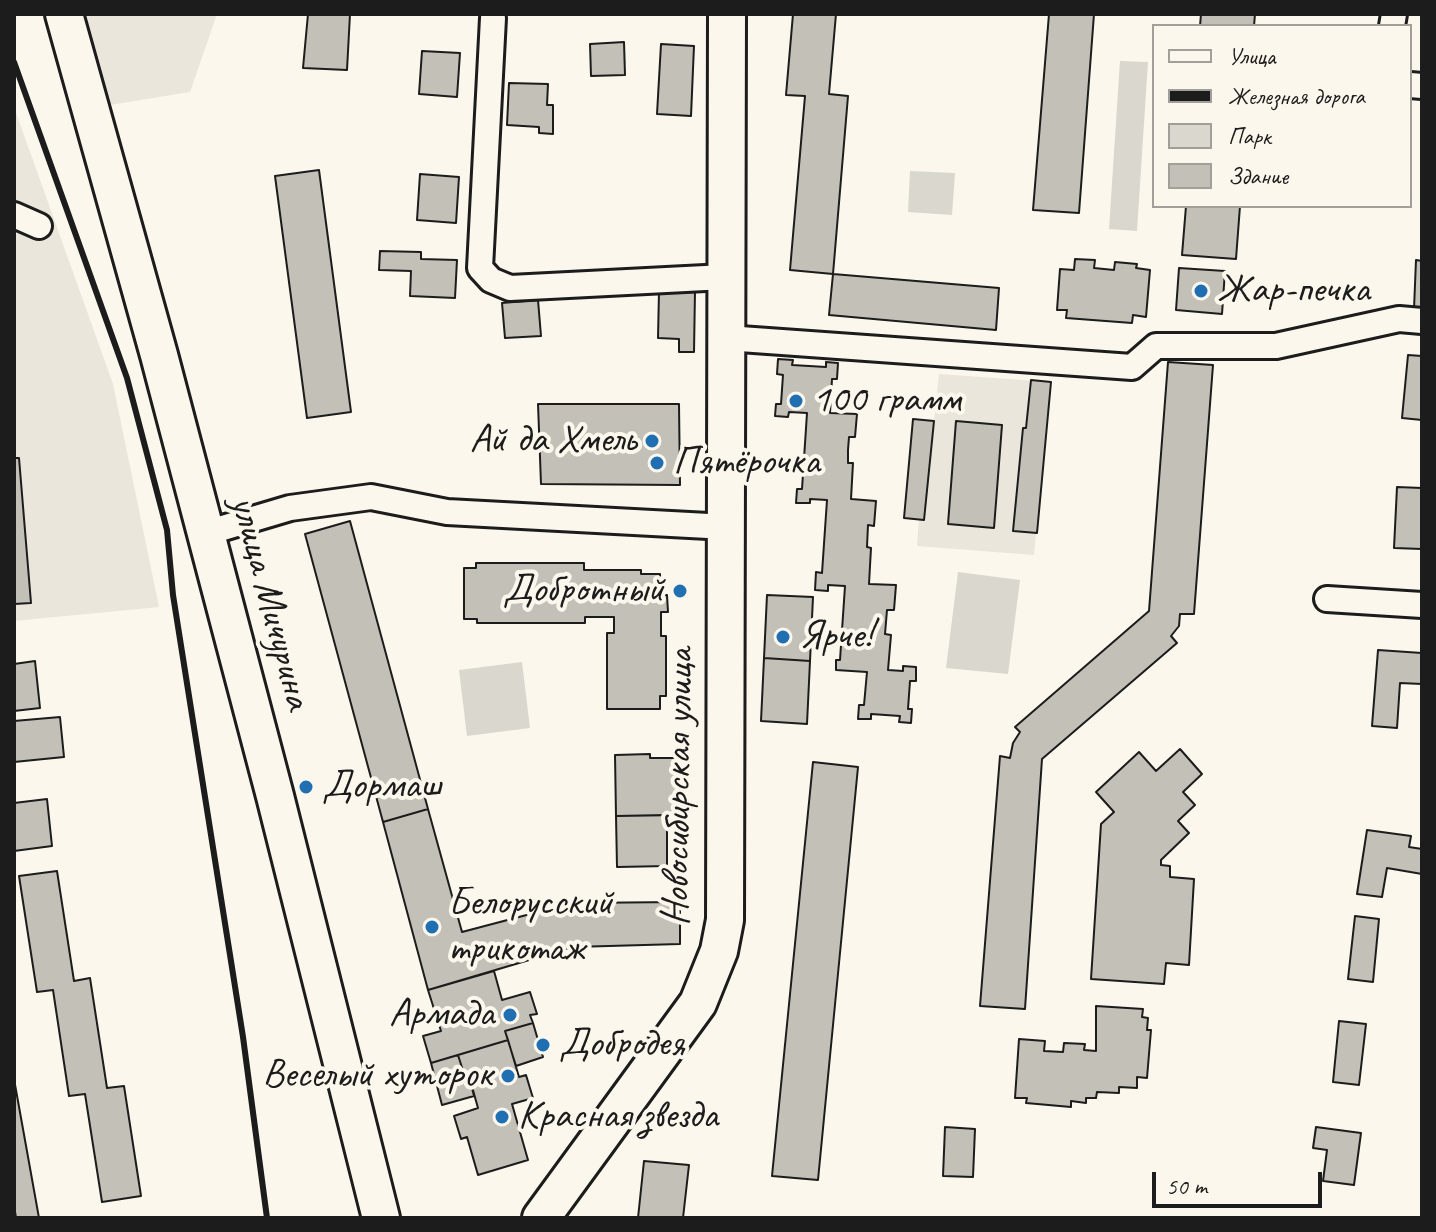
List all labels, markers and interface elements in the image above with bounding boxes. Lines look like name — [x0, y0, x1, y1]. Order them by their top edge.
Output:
legend — [1152, 24, 1412, 208]
text: Улица — [1228, 41, 1276, 71]
text: Железная дорога — [1228, 81, 1365, 111]
text: Парк — [1228, 121, 1271, 151]
text: Здание — [1228, 161, 1288, 191]
place label: Жар-печка — [1217, 267, 1370, 315]
marker: Жар-печка — [1192, 282, 1210, 300]
place label: 100 грамм — [812, 377, 961, 425]
marker: 100 грамм — [787, 392, 805, 410]
place label: Ай да Хмель — [470, 417, 636, 465]
marker: Ай да Хмель — [643, 432, 661, 450]
place label: Пятёрочка — [673, 439, 820, 487]
marker: Пятёрочка — [648, 454, 666, 472]
street label: улица Мичурина — [219, 491, 321, 715]
place label: Добротный — [503, 567, 664, 615]
marker: Добротный — [671, 582, 689, 600]
place label: Ярче! — [799, 613, 872, 661]
marker: Ярче! — [774, 628, 792, 646]
street label: Новосибирская улица — [653, 648, 705, 926]
place label: Дормаш — [322, 763, 441, 811]
marker: Дормаш — [297, 778, 315, 796]
place label: Белорусский трикотаж — [448, 880, 613, 974]
marker: Белорусский трикотаж — [423, 918, 441, 936]
place label: Армада — [389, 991, 494, 1039]
marker: Армада — [501, 1006, 519, 1024]
place label: Добродея — [559, 1021, 684, 1069]
marker: Добродея — [534, 1036, 552, 1054]
place label: Веселый хуторок — [262, 1052, 492, 1100]
marker: Веселый хуторок — [499, 1067, 517, 1085]
place label: Красная звезда — [518, 1093, 718, 1141]
marker: Красная звезда — [493, 1108, 511, 1126]
scale bar — [1156, 1156, 1326, 1206]
text: 50 m — [1166, 1171, 1207, 1201]

